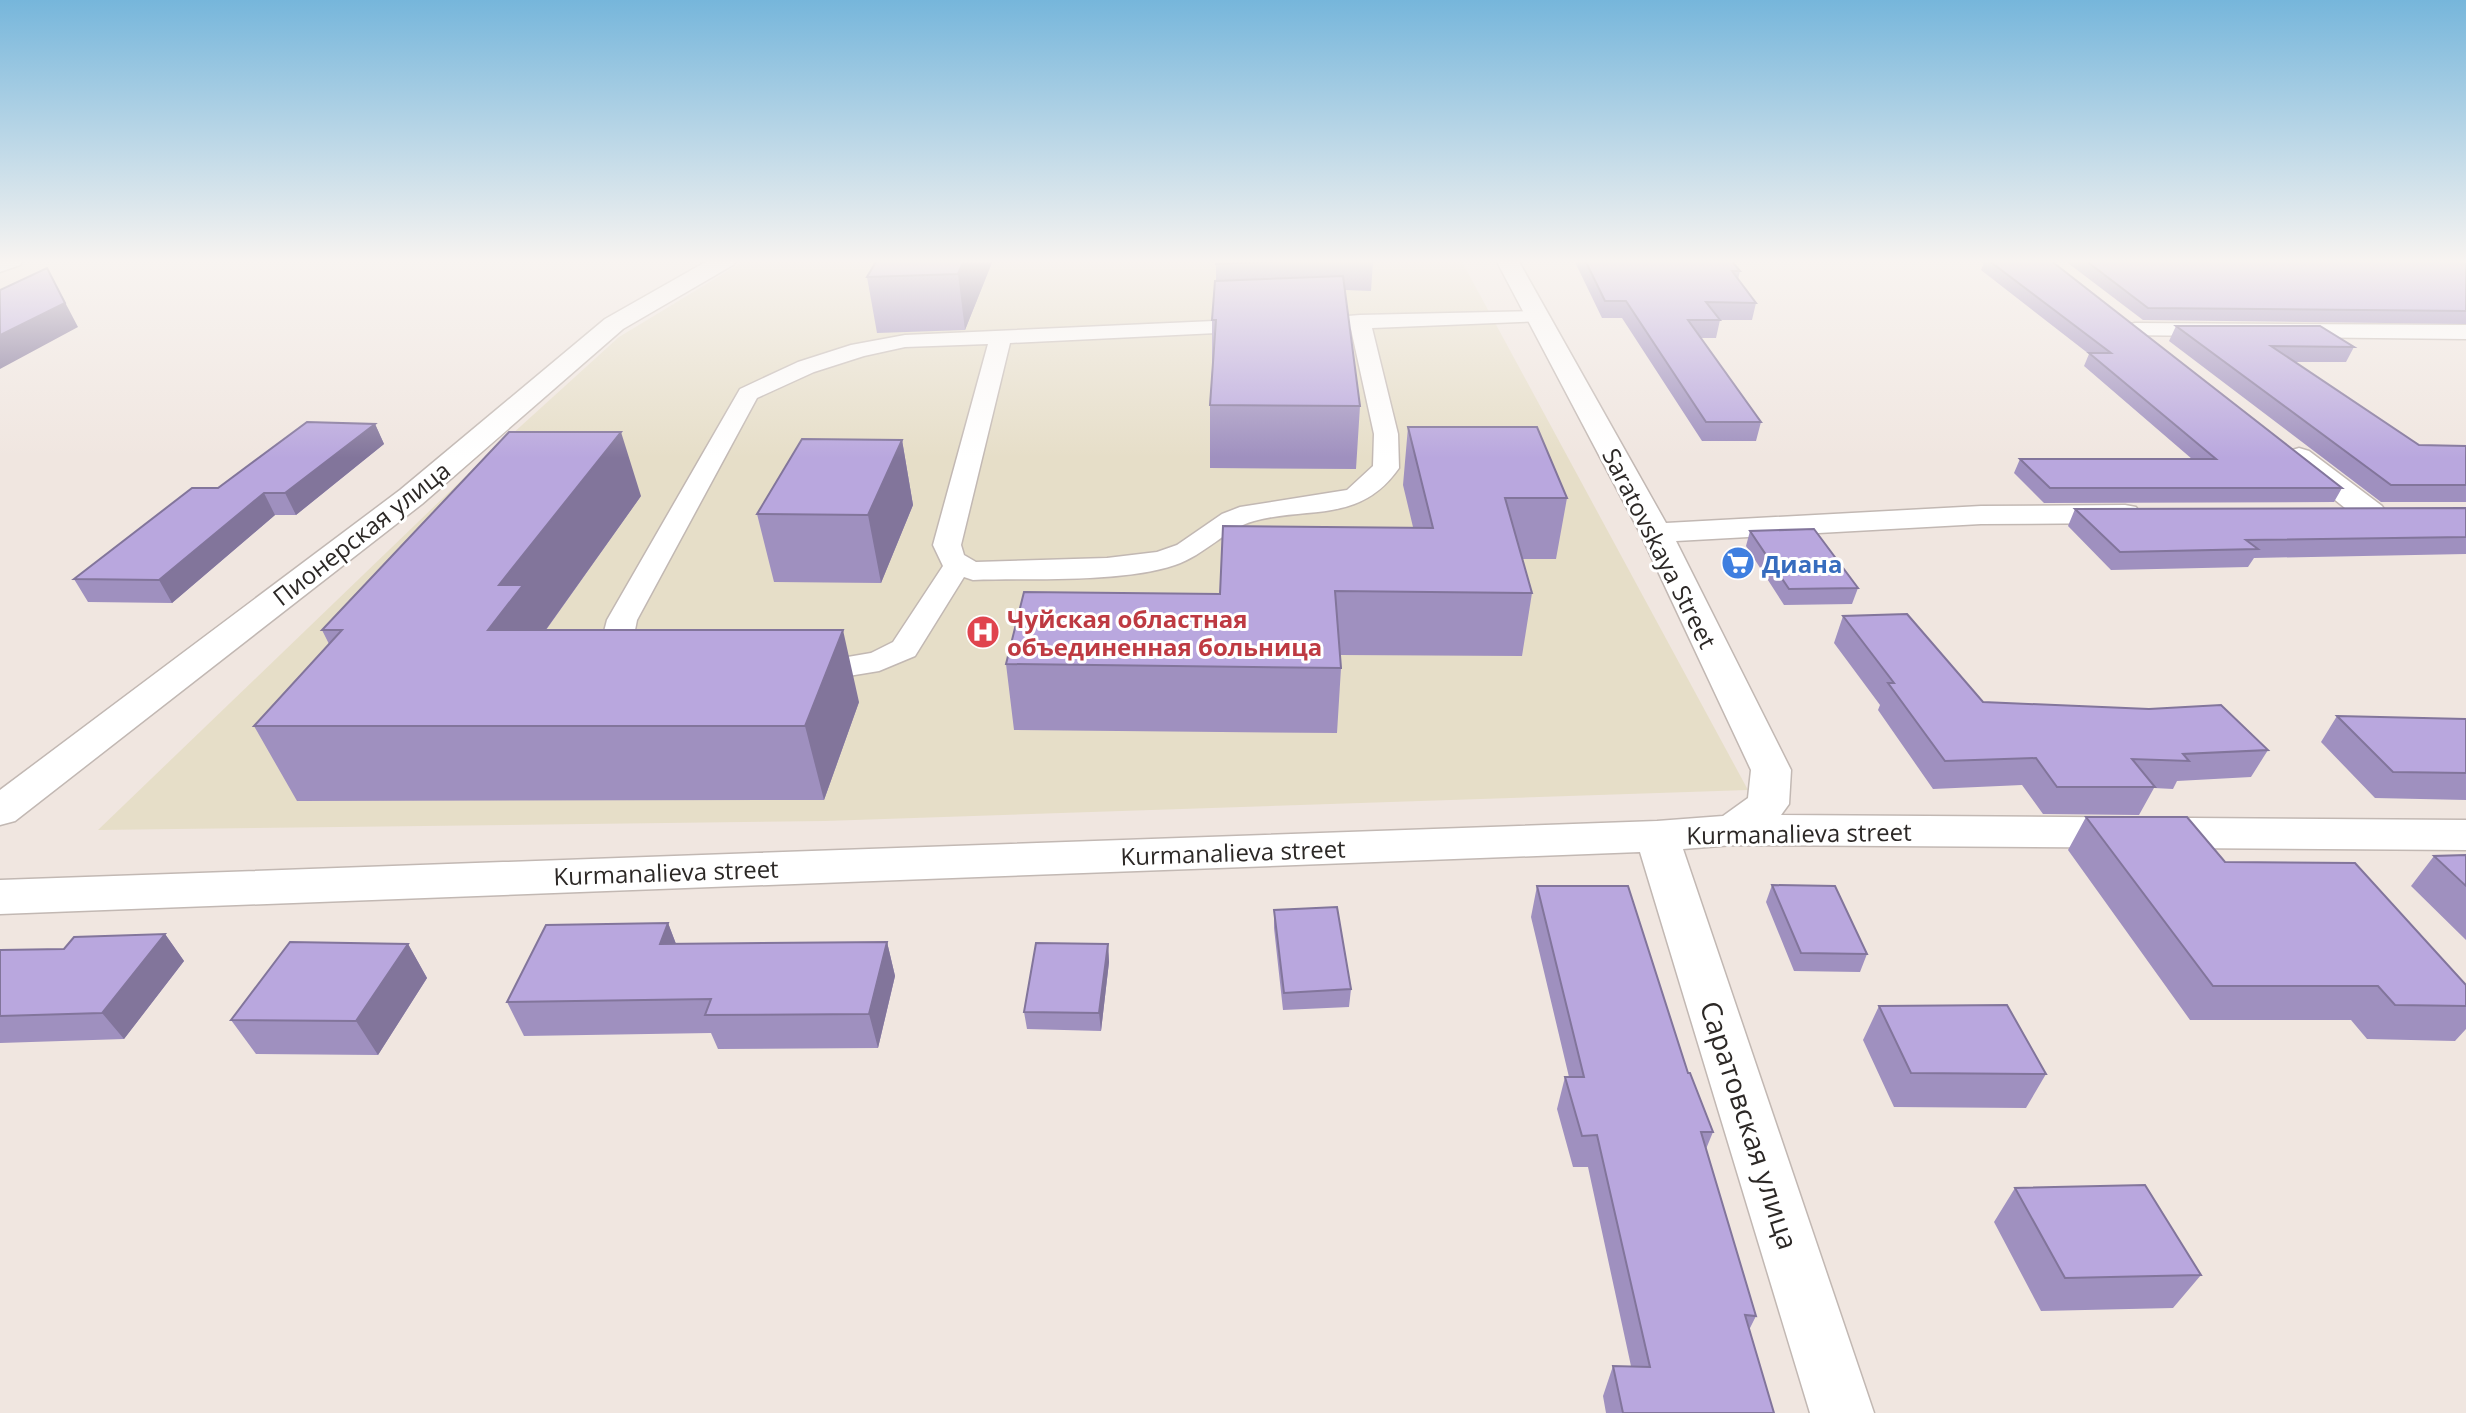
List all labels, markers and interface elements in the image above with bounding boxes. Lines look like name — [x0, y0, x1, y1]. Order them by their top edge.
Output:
street label: Saratovskaya Street — [1595, 442, 1725, 654]
street label: Пионерская улица — [265, 453, 457, 613]
supermarket icon: Диана — [1719, 544, 1757, 582]
place label: Диана — [1762, 547, 1843, 580]
place label: Чуйская областная объединенная больница — [1007, 602, 1322, 663]
hospital icon: Чуйская областная объединенная больница — [964, 613, 1002, 651]
street label: Kurmanalieva street — [1686, 815, 1912, 851]
street label: Kurmanalieva street — [1120, 832, 1346, 872]
street label: Kurmanalieva street — [553, 852, 779, 892]
street label: Саратовская улица — [1692, 996, 1808, 1254]

